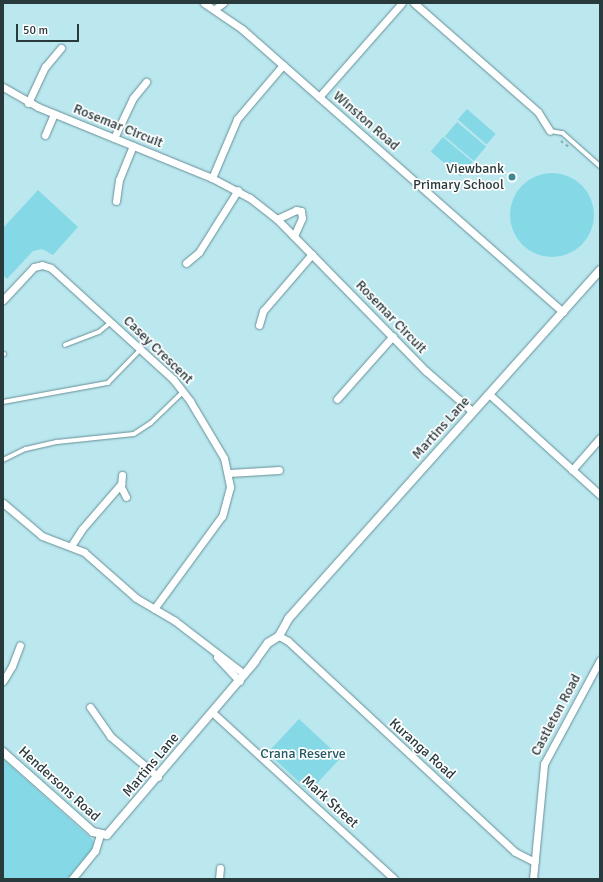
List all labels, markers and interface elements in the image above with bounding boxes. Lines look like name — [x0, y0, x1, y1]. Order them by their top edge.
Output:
scale bar — [18, 16, 81, 42]
text: 50 m — [23, 23, 48, 38]
street label: Winston Road — [329, 88, 403, 154]
street label: Rosemar Circuit — [71, 100, 165, 152]
place label: Viewbank Primary School — [413, 161, 504, 194]
marker: Viewbank Primary School — [507, 172, 517, 182]
street label: Rosemar Circuit — [352, 277, 430, 357]
street label: Casey Crescent — [120, 312, 196, 388]
street label: Martins Lane — [409, 393, 473, 463]
street label: Castleton Road — [527, 671, 585, 759]
street label: Kuranga Road — [386, 715, 458, 783]
street label: Martins Lane — [119, 730, 183, 800]
street label: Hendersons Road — [15, 743, 103, 825]
park label: Crana Reserve — [260, 746, 346, 762]
street label: Mark Street — [298, 772, 362, 832]

